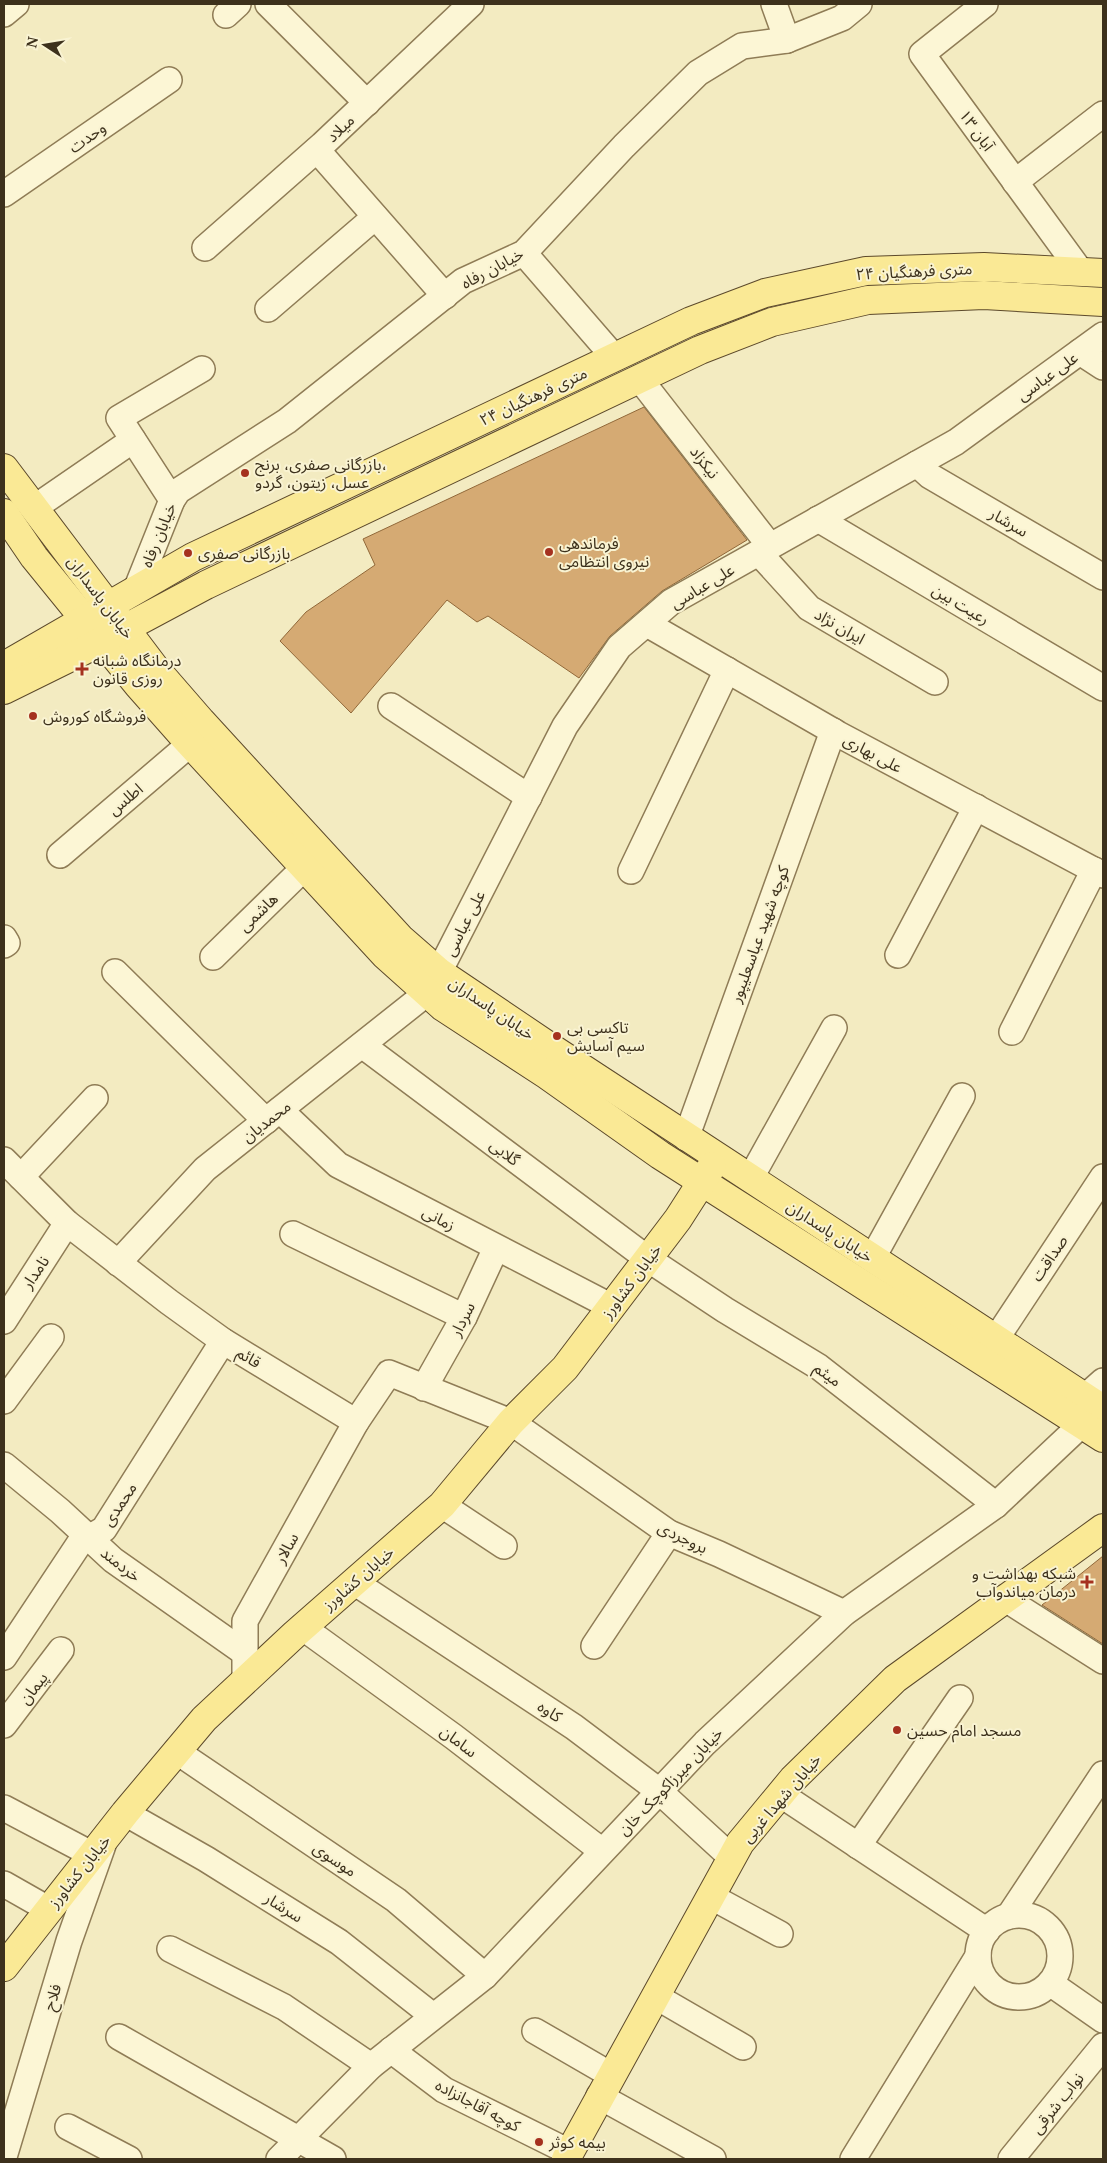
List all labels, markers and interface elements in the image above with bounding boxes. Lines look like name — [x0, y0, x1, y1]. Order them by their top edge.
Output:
north arrow — [20, 20, 70, 70]
text: N — [21, 35, 42, 50]
street label: ۱۳ آبان — [955, 105, 1000, 156]
street label: میلاد — [321, 109, 359, 147]
street label: وحدت — [64, 116, 110, 158]
street label: خیابان رفاه — [457, 242, 527, 294]
street label: ۲۴ متری فرهنگیان — [855, 257, 973, 285]
street label: علی عباسی — [1012, 346, 1082, 406]
street label: ۲۴ متری فرهنگیان — [475, 361, 591, 431]
street label: نیکزاد — [685, 441, 725, 483]
place label: بازرگانی صفری، برنج، عسل، زیتون، گردو — [255, 453, 387, 493]
marker: بازرگانی صفری، برنج، عسل، زیتون، گردو — [239, 467, 251, 479]
street label: خیابان رفاه — [135, 499, 181, 571]
street label: سرشار — [985, 502, 1032, 542]
place label: فرماندهی نیروی انتظامی — [559, 532, 649, 572]
place label: بازرگانی صفری — [198, 542, 290, 564]
marker: فرماندهی نیروی انتظامی — [543, 546, 555, 558]
marker: بازرگانی صفری — [182, 547, 194, 559]
street label: خیابان پاسداران — [62, 551, 139, 643]
street label: علی عباسی — [666, 558, 738, 614]
street label: رعیت بین — [928, 578, 994, 630]
street label: ایران نژاد — [811, 603, 869, 649]
place label: درمانگاه شبانه روزی قانون — [93, 649, 181, 689]
marker: درمانگاه شبانه روزی قانون — [75, 662, 89, 676]
place label: فروشگاه کوروش — [43, 705, 146, 727]
marker: فروشگاه کوروش — [27, 710, 39, 722]
street label: علی بهاری — [840, 728, 906, 778]
street label: اطلس — [103, 778, 147, 820]
street label: کوچه شهید عباسعلیپور — [724, 862, 794, 1006]
street label: علی عباسی — [438, 886, 490, 960]
street label: هاشمی — [233, 888, 283, 936]
street label: خیابان پاسداران — [445, 971, 539, 1045]
place label: تاکسی بی سیم آسایش — [567, 1016, 645, 1058]
marker: تاکسی بی سیم آسایش — [551, 1030, 563, 1042]
street label: محمدیان — [237, 1095, 295, 1147]
street label: گلابی — [485, 1134, 525, 1171]
street label: خیابان پاسداران — [783, 1195, 877, 1267]
street label: زمانی — [419, 1200, 459, 1236]
street label: صداقت — [1026, 1231, 1072, 1285]
street label: خیابان کشاورز — [595, 1239, 666, 1324]
street label: نامدار — [15, 1251, 54, 1294]
street label: سردار — [444, 1298, 480, 1341]
street label: قائم — [232, 1341, 265, 1375]
street label: میثم — [808, 1356, 846, 1393]
street label: محمدی — [96, 1478, 142, 1530]
street label: بروجردی — [654, 1516, 712, 1558]
street label: سالار — [268, 1529, 303, 1568]
street label: خردمند — [96, 1541, 146, 1587]
street label: خیابان کشاورز — [317, 1541, 398, 1616]
place label: شبکه بهداشت و درمان میاندوآب — [972, 1562, 1076, 1602]
marker: شبکه بهداشت و درمان میاندوآب — [1080, 1575, 1094, 1589]
street label: پیمان — [13, 1667, 53, 1709]
street label: کاوه — [534, 1695, 567, 1727]
place label: مسجد امام حسین — [907, 1719, 1021, 1743]
street label: سامان — [436, 1720, 482, 1762]
street label: خیابان میرزاکوچک خان — [613, 1722, 727, 1840]
marker: مسجد امام حسین — [891, 1724, 903, 1736]
street label: خیابان شهدا غربی — [736, 1749, 826, 1847]
street label: خیابان کشاورز — [42, 1830, 115, 1913]
street label: موسوی — [309, 1836, 361, 1882]
street label: سرشار — [260, 1886, 307, 1927]
street label: فلاح — [38, 1981, 68, 2014]
street label: نواب شرقی — [1025, 2068, 1089, 2138]
street label: کوچه آقاجانزاده — [432, 2073, 525, 2137]
place label: بیمه کوثر — [548, 2131, 606, 2153]
marker: بیمه کوثر — [533, 2136, 545, 2148]

